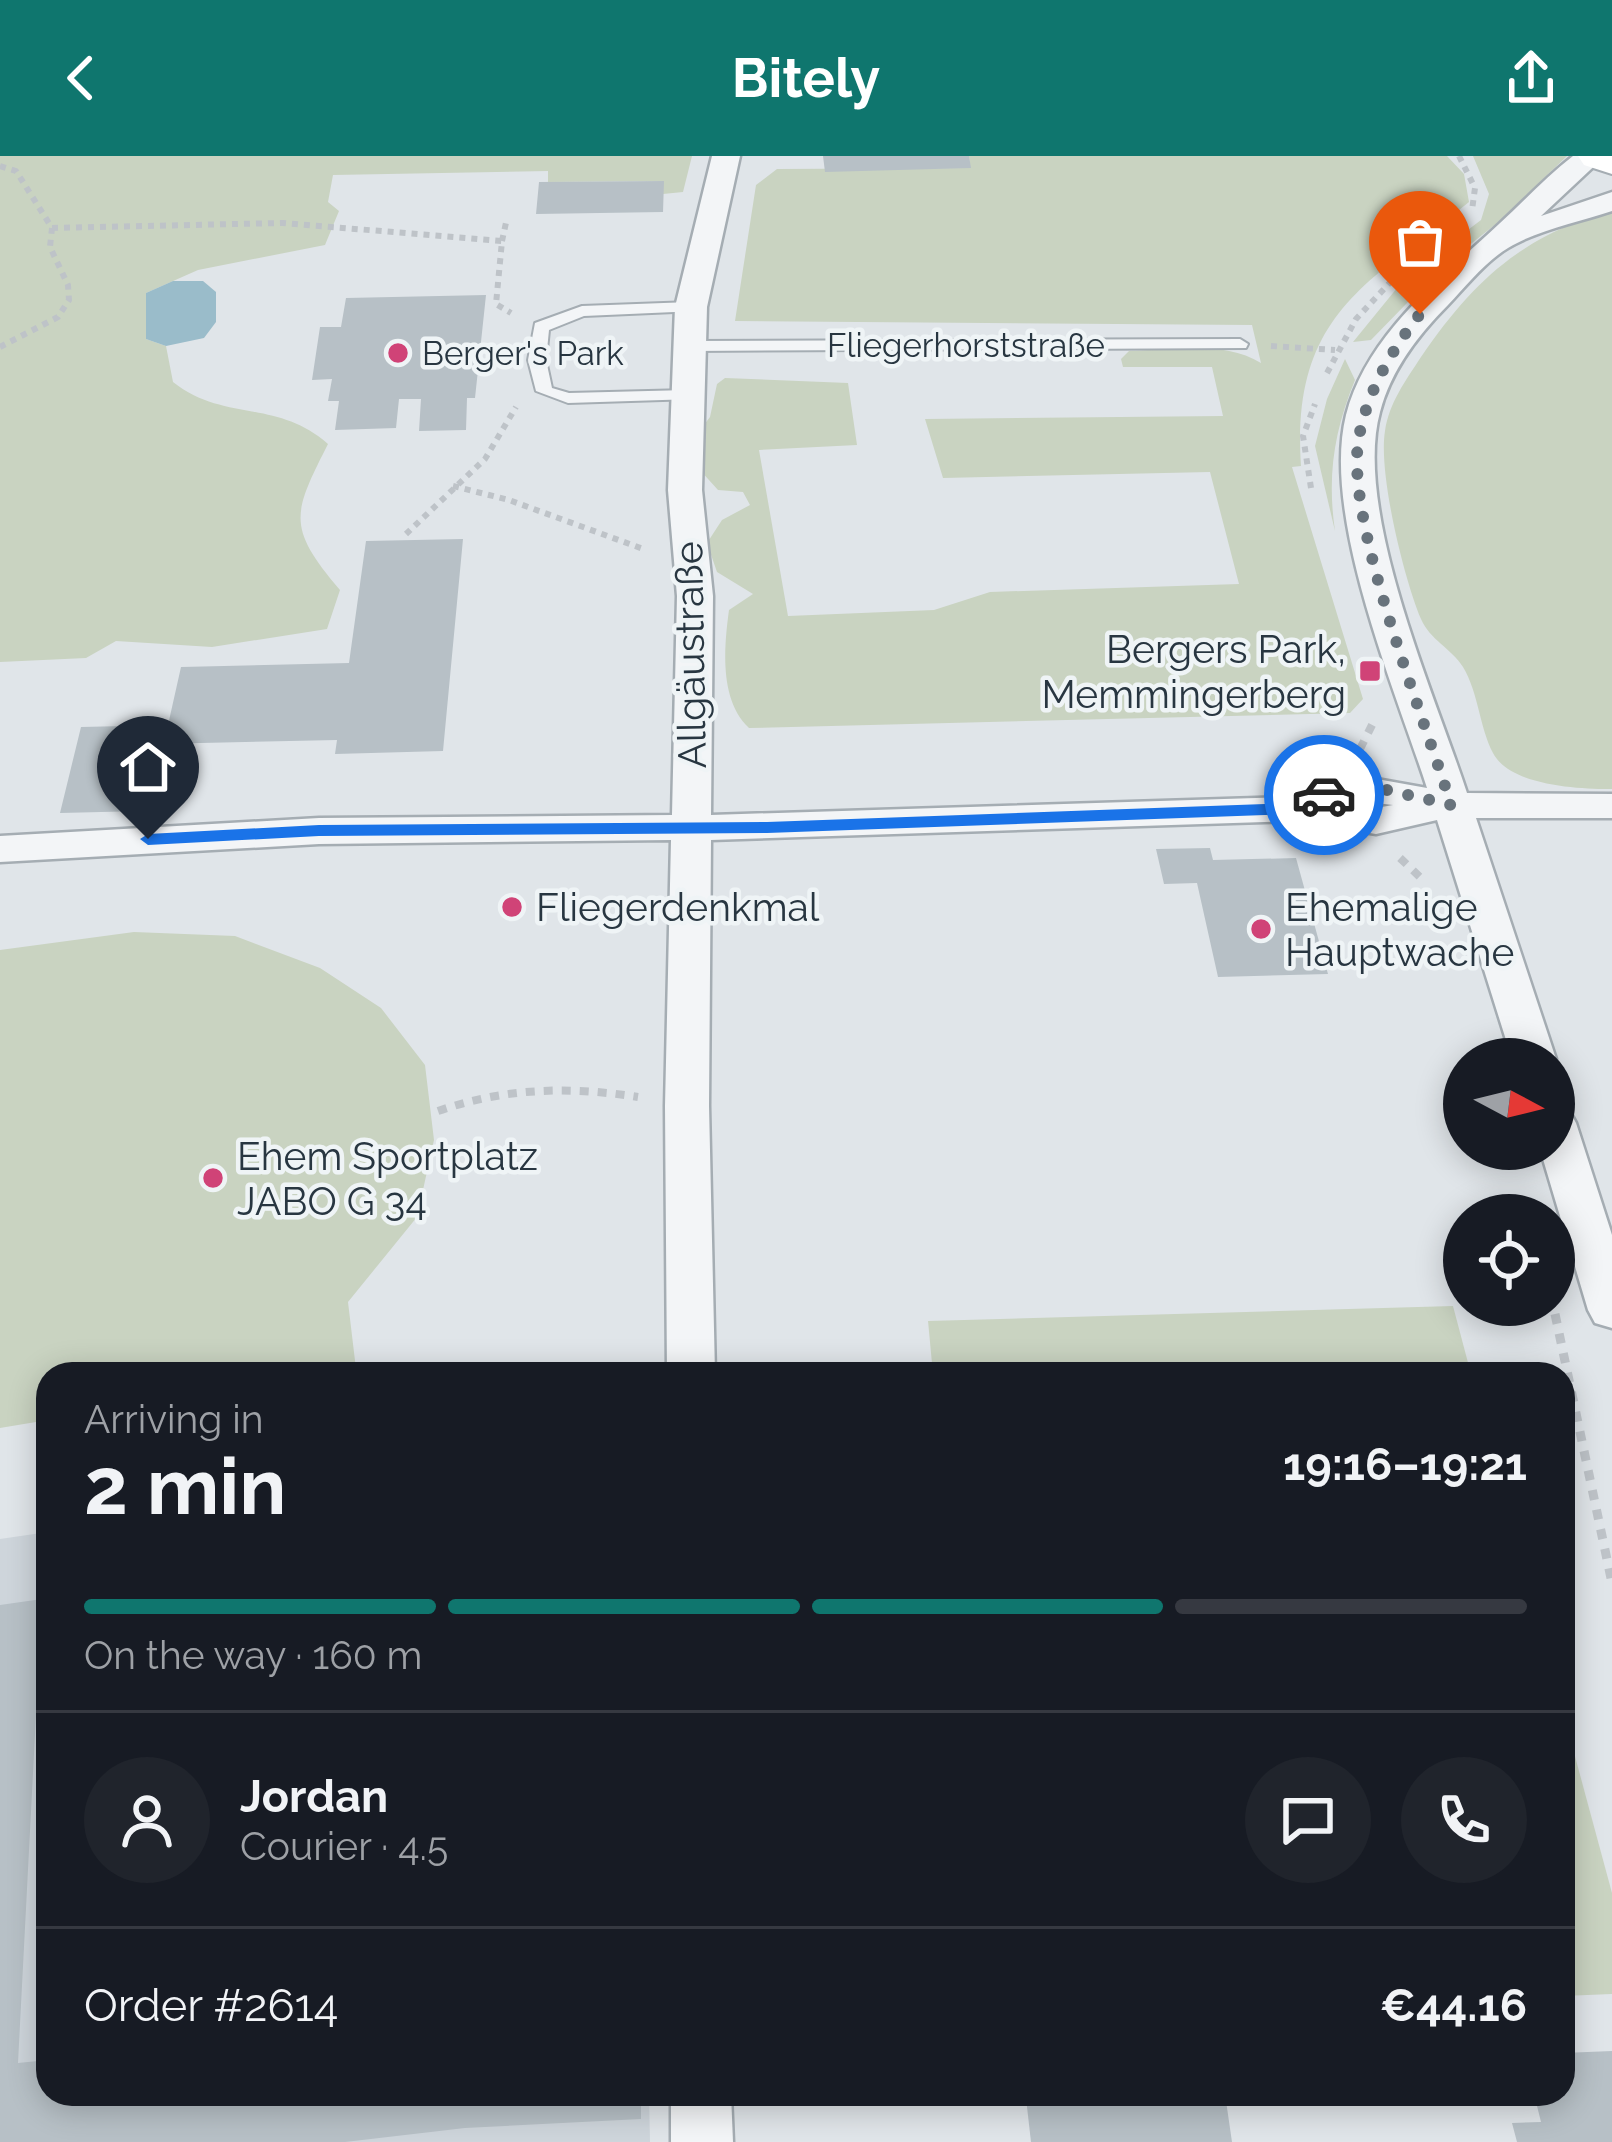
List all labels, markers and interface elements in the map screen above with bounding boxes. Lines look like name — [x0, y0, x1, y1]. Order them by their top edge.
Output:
icon: back — [48, 45, 114, 111]
icon: share — [1498, 45, 1564, 111]
text: Bitely — [732, 46, 880, 110]
pin — [1369, 191, 1471, 314]
icon: bag — [1387, 209, 1453, 275]
street label: Fliegerhorststraße — [827, 326, 1105, 365]
place label: Berger's Park — [422, 334, 624, 373]
marker: Berger's Park — [385, 340, 411, 366]
street label: Allgäustraße — [665, 541, 715, 769]
place label: Bergers Park, Memmingerberg — [1041, 626, 1346, 717]
marker: Bergers Park, Memmingerberg — [1357, 658, 1383, 684]
pin — [97, 716, 199, 839]
icon: home — [115, 734, 181, 800]
courier — [1264, 735, 1384, 855]
icon: car — [1291, 762, 1357, 828]
place label: Fliegerdenkmal — [536, 884, 820, 930]
place label: Ehemalige Hauptwache — [1285, 884, 1514, 975]
marker: Fliegerdenkmal — [499, 894, 525, 920]
marker: Ehemalige Hauptwache — [1248, 916, 1274, 942]
north arrow — [1443, 1038, 1575, 1170]
map controls — [1443, 1038, 1575, 1326]
place label: Ehem Sportplatz JABO G 34 — [237, 1133, 538, 1224]
marker: Ehem Sportplatz JABO G 34 — [200, 1165, 226, 1191]
button: locate — [1443, 1194, 1575, 1326]
text: Arriving in — [84, 1396, 264, 1442]
text: 19:16–19:21 — [1283, 1438, 1527, 1491]
text: 2 min — [84, 1441, 286, 1532]
text: On the way · 160 m — [84, 1632, 422, 1678]
button: person — [84, 1757, 210, 1883]
button: chat — [1245, 1757, 1371, 1883]
button: phone — [1401, 1757, 1527, 1883]
text: Jordan — [240, 1770, 388, 1823]
text: Courier · 4.5 — [240, 1823, 448, 1869]
text: Order #2614 — [84, 1979, 338, 2032]
text: €44.16 — [1380, 1979, 1527, 2032]

